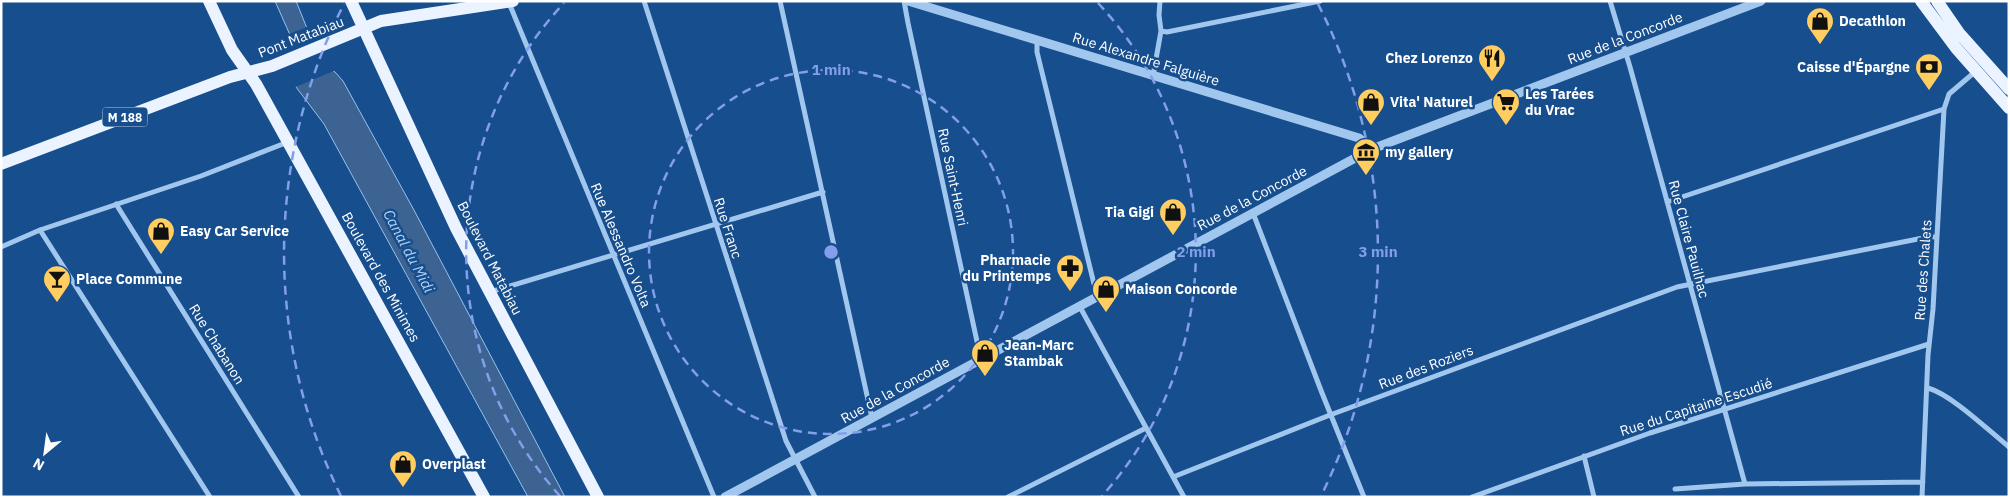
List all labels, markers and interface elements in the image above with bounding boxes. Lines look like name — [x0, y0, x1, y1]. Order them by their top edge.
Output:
shop icon: Decathlon — [1805, 6, 1835, 45]
street label: Rue de la Concorde — [1565, 8, 1685, 68]
street label: Pont Matabiau — [256, 12, 346, 62]
place label: Decathlon — [1839, 12, 1906, 30]
street label: Rue Alexandre Falguière — [1070, 28, 1222, 90]
restaurant icon: Chez Lorenzo — [1477, 43, 1507, 82]
place label: Chez Lorenzo — [1385, 49, 1473, 67]
bank icon: Caisse d'Épargne — [1914, 52, 1944, 91]
place label: Caisse d'Épargne — [1797, 57, 1910, 76]
text: 1 min — [811, 60, 851, 79]
place label: Les Tarées du Vrac — [1525, 85, 1594, 119]
shop icon: Vita' Naturel — [1356, 87, 1386, 126]
supermarket icon: Les Tarées du Vrac — [1491, 87, 1521, 126]
place label: Vita' Naturel — [1390, 93, 1473, 111]
road number: M 188 — [102, 108, 148, 126]
street label: Rue Saint-Henri — [934, 127, 972, 227]
museum icon: my gallery — [1351, 137, 1381, 176]
place label: my gallery — [1385, 143, 1454, 161]
street label: Rue de la Concorde — [1194, 161, 1310, 235]
street label: Rue Claire Pauilhac — [1665, 178, 1713, 300]
street label: Rue Alessandro Volta — [587, 180, 656, 311]
street label: Rue Franc — [710, 195, 746, 261]
shop icon: Tia Gigi — [1158, 197, 1188, 236]
street label: Boulevard Matabiau — [454, 198, 526, 318]
place label: Tia Gigi — [1105, 203, 1154, 221]
water label: Canal du Midi — [379, 206, 439, 296]
street label: Boulevard des Minimes — [338, 209, 424, 345]
shop icon: Easy Car Service — [146, 216, 176, 255]
street label: Rue des Chalets — [1910, 219, 1936, 321]
place label: Easy Car Service — [180, 222, 289, 240]
text: 2 min — [1176, 242, 1216, 261]
text: 3 min — [1358, 242, 1398, 261]
centre of rings — [822, 243, 840, 261]
place label: Pharmacie du Printemps — [963, 251, 1051, 285]
pharmacy icon: Pharmacie du Printemps — [1055, 253, 1085, 292]
bar icon: Place Commune — [42, 264, 72, 303]
place label: Place Commune — [76, 270, 182, 288]
shop icon: Maison Concorde — [1091, 274, 1121, 313]
place label: Maison Concorde — [1125, 280, 1238, 298]
street label: Rue Chabanon — [185, 300, 249, 388]
place label: Jean-Marc Stambak — [1004, 336, 1074, 370]
shop icon: Jean-Marc Stambak — [970, 338, 1000, 377]
street label: Rue des Roziers — [1376, 341, 1476, 393]
street label: Rue de la Concorde — [837, 352, 953, 427]
street label: Rue du Capitaine Escudié — [1618, 374, 1775, 440]
north arrow — [20, 428, 70, 478]
shop icon: Overplast — [388, 449, 418, 488]
text: N — [30, 454, 47, 475]
place label: Overplast — [422, 455, 486, 473]

